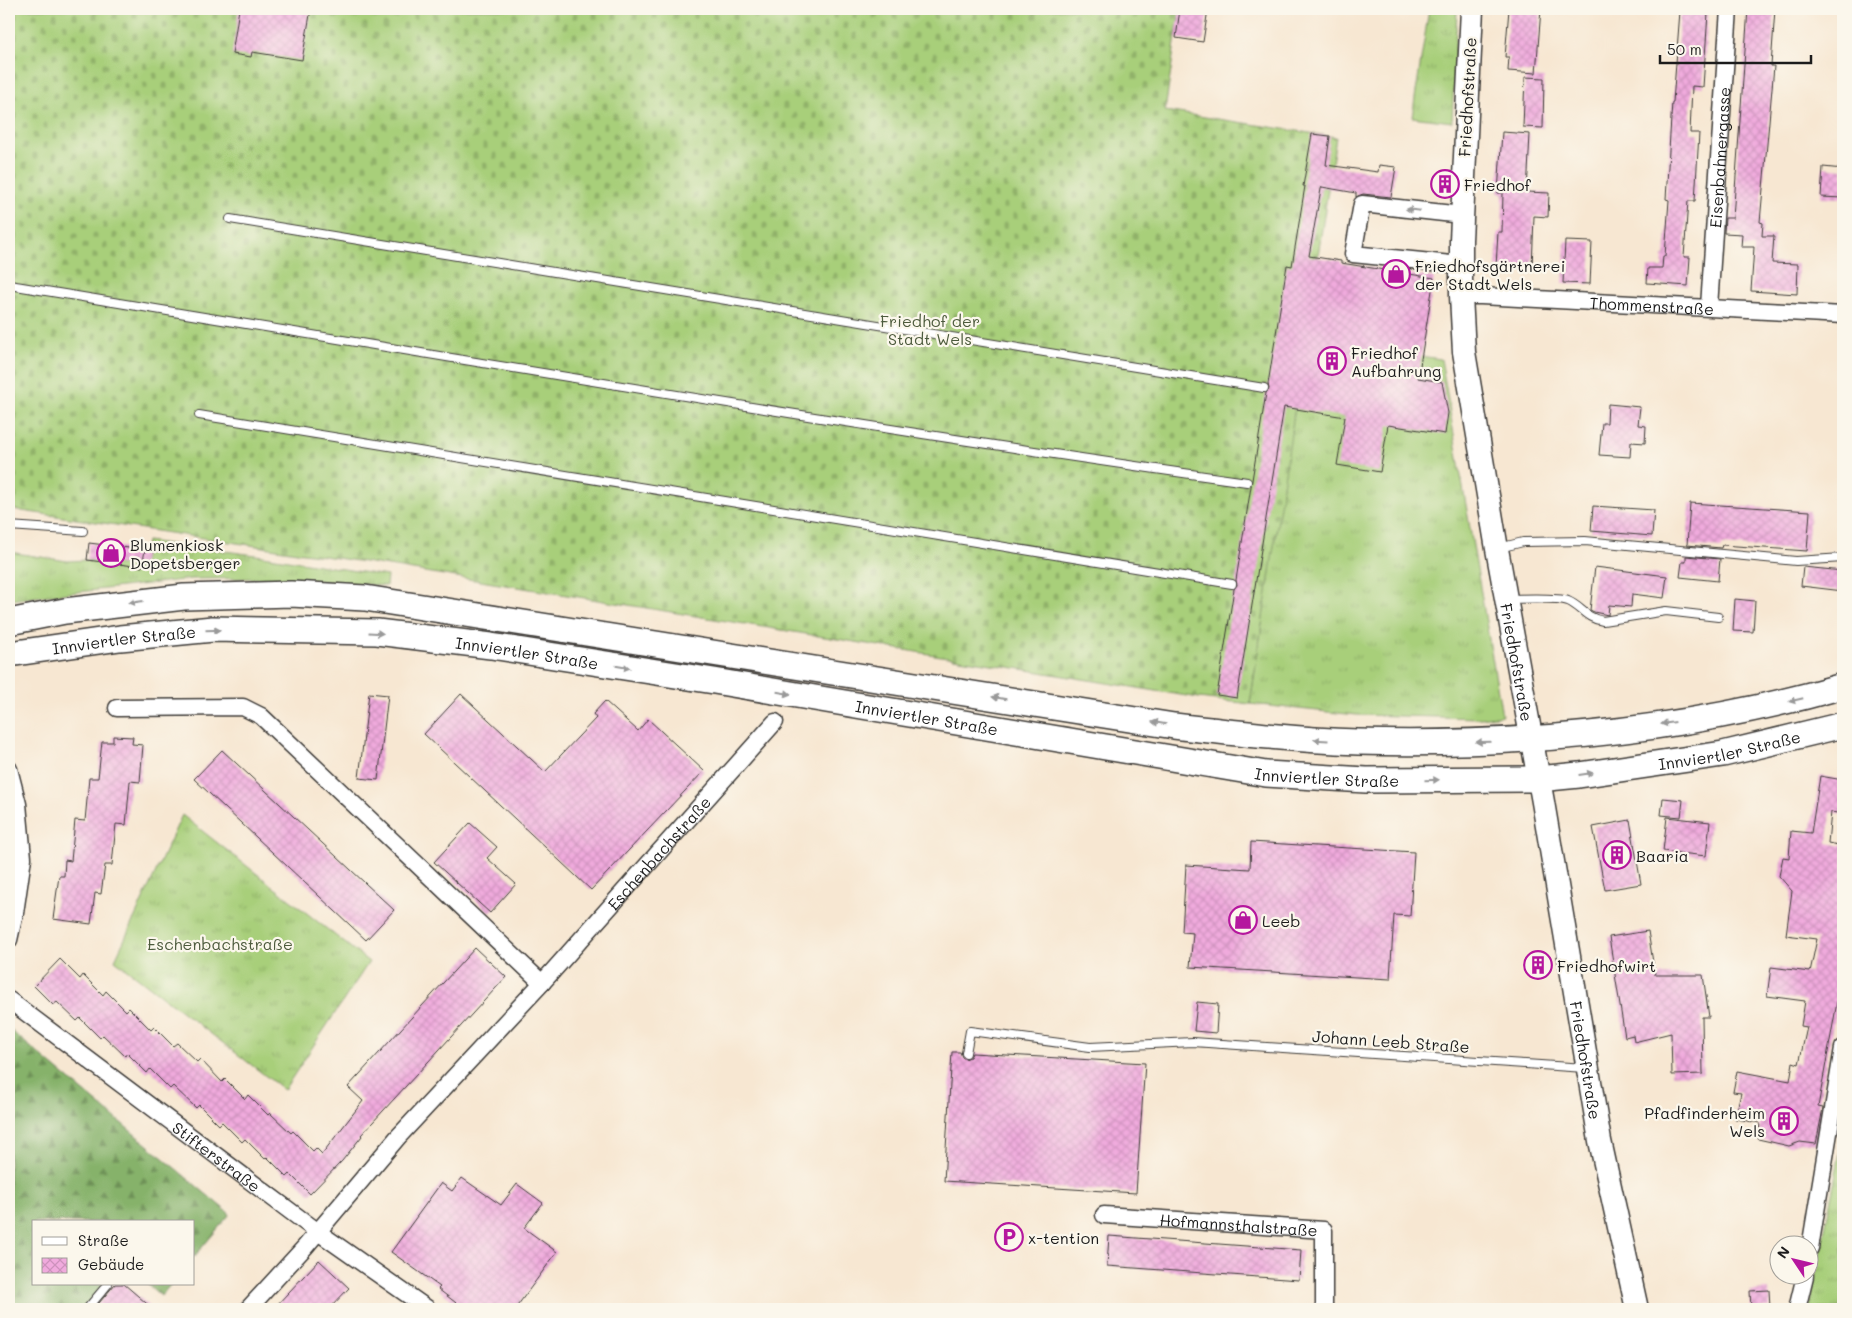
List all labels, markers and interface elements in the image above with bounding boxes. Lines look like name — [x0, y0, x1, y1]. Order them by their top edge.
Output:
scale bar — [1660, 32, 1811, 64]
street label: Friedhofstraße — [1453, 37, 1481, 157]
text: 50 m — [1667, 39, 1702, 59]
street label: Eisenbahnergasse — [1704, 86, 1734, 229]
building icon: Friedhof — [1430, 169, 1460, 199]
place label: Friedhof — [1464, 174, 1531, 195]
one-way arrow — [1405, 206, 1421, 214]
place label: Friedhofsgärtnerei der Stadt Wels — [1415, 255, 1565, 294]
shop icon: Friedhofsgärtnerei der Stadt Wels — [1381, 259, 1411, 289]
street label: Thommenstraße — [1589, 291, 1715, 319]
park label: Friedhof der Stadt Wels — [880, 310, 980, 349]
place label: Friedhof Aufbahrung — [1351, 342, 1441, 381]
building icon: Friedhof Aufbahrung — [1317, 346, 1347, 376]
place label: Blumenkiosk Dopetsberger — [130, 534, 240, 573]
shop icon: Blumenkiosk Dopetsberger — [96, 538, 126, 568]
one-way arrow — [127, 598, 143, 606]
street label: Friedhofstraße — [1497, 601, 1539, 723]
street label: Innviertler Straße — [51, 620, 197, 658]
one-way arrow — [206, 625, 222, 633]
one-way arrow — [368, 629, 384, 637]
street label: Innviertler Straße — [454, 631, 600, 673]
one-way arrow — [616, 663, 632, 671]
one-way arrow — [776, 689, 792, 697]
one-way arrow — [990, 694, 1006, 702]
street label: Innviertler Straße — [854, 695, 1000, 739]
one-way arrow — [1789, 696, 1804, 704]
one-way arrow — [1151, 719, 1167, 727]
one-way arrow — [1660, 719, 1676, 727]
street label: Innviertler Straße — [1657, 725, 1803, 774]
one-way arrow — [1312, 735, 1328, 743]
one-way arrow — [1475, 738, 1491, 746]
street label: Innviertler Straße — [1253, 762, 1399, 791]
one-way arrow — [1579, 770, 1595, 778]
one-way arrow — [1425, 775, 1441, 783]
street label: Eschenbachstraße — [602, 791, 715, 914]
building icon: Baaria — [1602, 840, 1632, 870]
place label: Baaria — [1636, 845, 1689, 866]
shop icon: Leeb — [1228, 905, 1258, 935]
place label: Leeb — [1262, 910, 1300, 931]
park label: Eschenbachstraße — [147, 933, 293, 954]
building icon: Friedhofwirt — [1523, 950, 1553, 980]
place label: Friedhofwirt — [1557, 955, 1656, 976]
street label: Friedhofstraße — [1566, 999, 1607, 1121]
street label: Johann Leeb Straße — [1312, 1025, 1470, 1057]
place label: Pfadfinderheim Wels — [1644, 1102, 1765, 1141]
building icon: Pfadfinderheim Wels — [1769, 1106, 1799, 1136]
street label: Stifterstraße — [169, 1116, 265, 1196]
street label: Hofmannsthalstraße — [1159, 1208, 1318, 1240]
legend — [32, 1220, 195, 1286]
parking icon: x-tention — [994, 1222, 1024, 1252]
place label: x-tention — [1028, 1227, 1099, 1248]
text: Straße — [78, 1230, 129, 1250]
north arrow — [1770, 1236, 1820, 1286]
text: N — [1772, 1242, 1794, 1262]
text: Gebäude — [78, 1254, 144, 1274]

